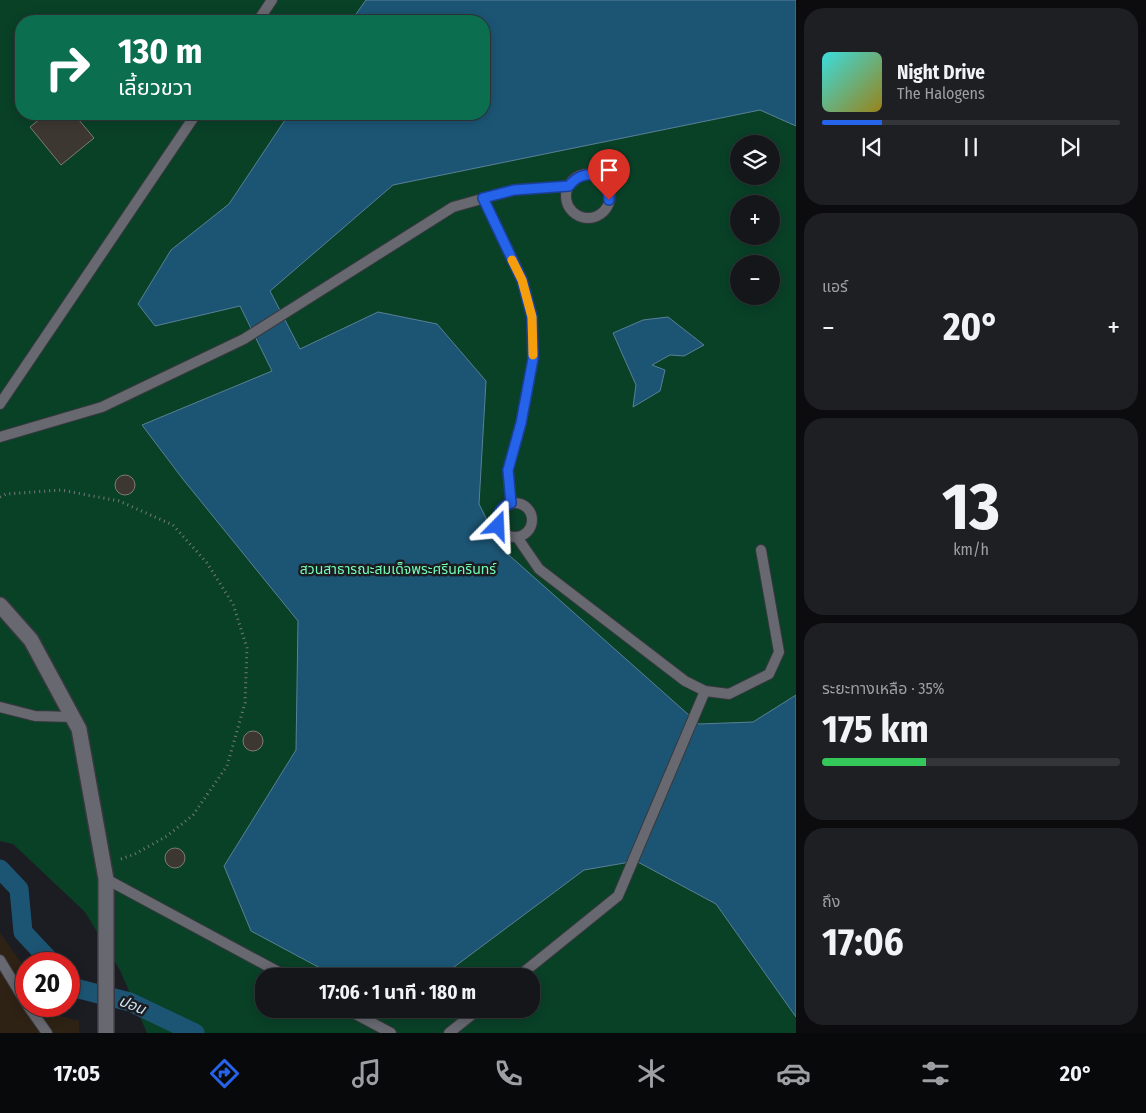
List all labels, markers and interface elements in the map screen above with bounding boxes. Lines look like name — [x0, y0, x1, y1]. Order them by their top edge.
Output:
text: 130 m — [118, 30, 202, 72]
icon: right — [35, 35, 100, 100]
text: Night Drive — [897, 61, 985, 84]
text: เลี้ยวขวา — [118, 74, 193, 101]
text: The Halogens — [897, 84, 985, 103]
icon: previous — [858, 133, 886, 161]
icon: pause — [957, 133, 985, 161]
icon: next — [1056, 133, 1084, 161]
map controls — [730, 135, 780, 305]
button: layers — [730, 135, 780, 185]
pin — [588, 149, 630, 200]
icon: arrive — [595, 156, 623, 184]
button: + — [730, 195, 780, 245]
button: − — [730, 255, 780, 305]
text: แอร์ — [822, 277, 848, 296]
text: 20° — [943, 304, 999, 350]
text: − — [822, 311, 835, 344]
text: + — [1107, 311, 1120, 344]
text: 13 — [942, 468, 1000, 546]
position arrow — [471, 499, 523, 551]
text: km/h — [953, 540, 989, 559]
park label: สวนสาธารณะสมเด็จพระศรีนครินทร์ — [300, 561, 497, 578]
text: ระยะทางเหลือ · 35% — [822, 679, 945, 698]
text: 175 km — [822, 706, 929, 752]
text: ถึง — [822, 892, 840, 911]
text: 17:06 — [822, 919, 904, 965]
speed limit sign: 20 — [15, 952, 80, 1017]
text: 17:06 · 1 นาที · 180 m — [319, 981, 476, 1004]
water label: ปอน — [116, 992, 149, 1019]
icon: directions — [207, 1056, 242, 1091]
icon: music — [349, 1056, 384, 1091]
icon: phone — [491, 1056, 526, 1091]
icon: climate — [634, 1056, 669, 1091]
icon: car — [776, 1056, 811, 1091]
icon: filters — [918, 1056, 953, 1091]
text: 17:05 — [54, 1060, 100, 1087]
text: 20° — [1060, 1060, 1092, 1087]

